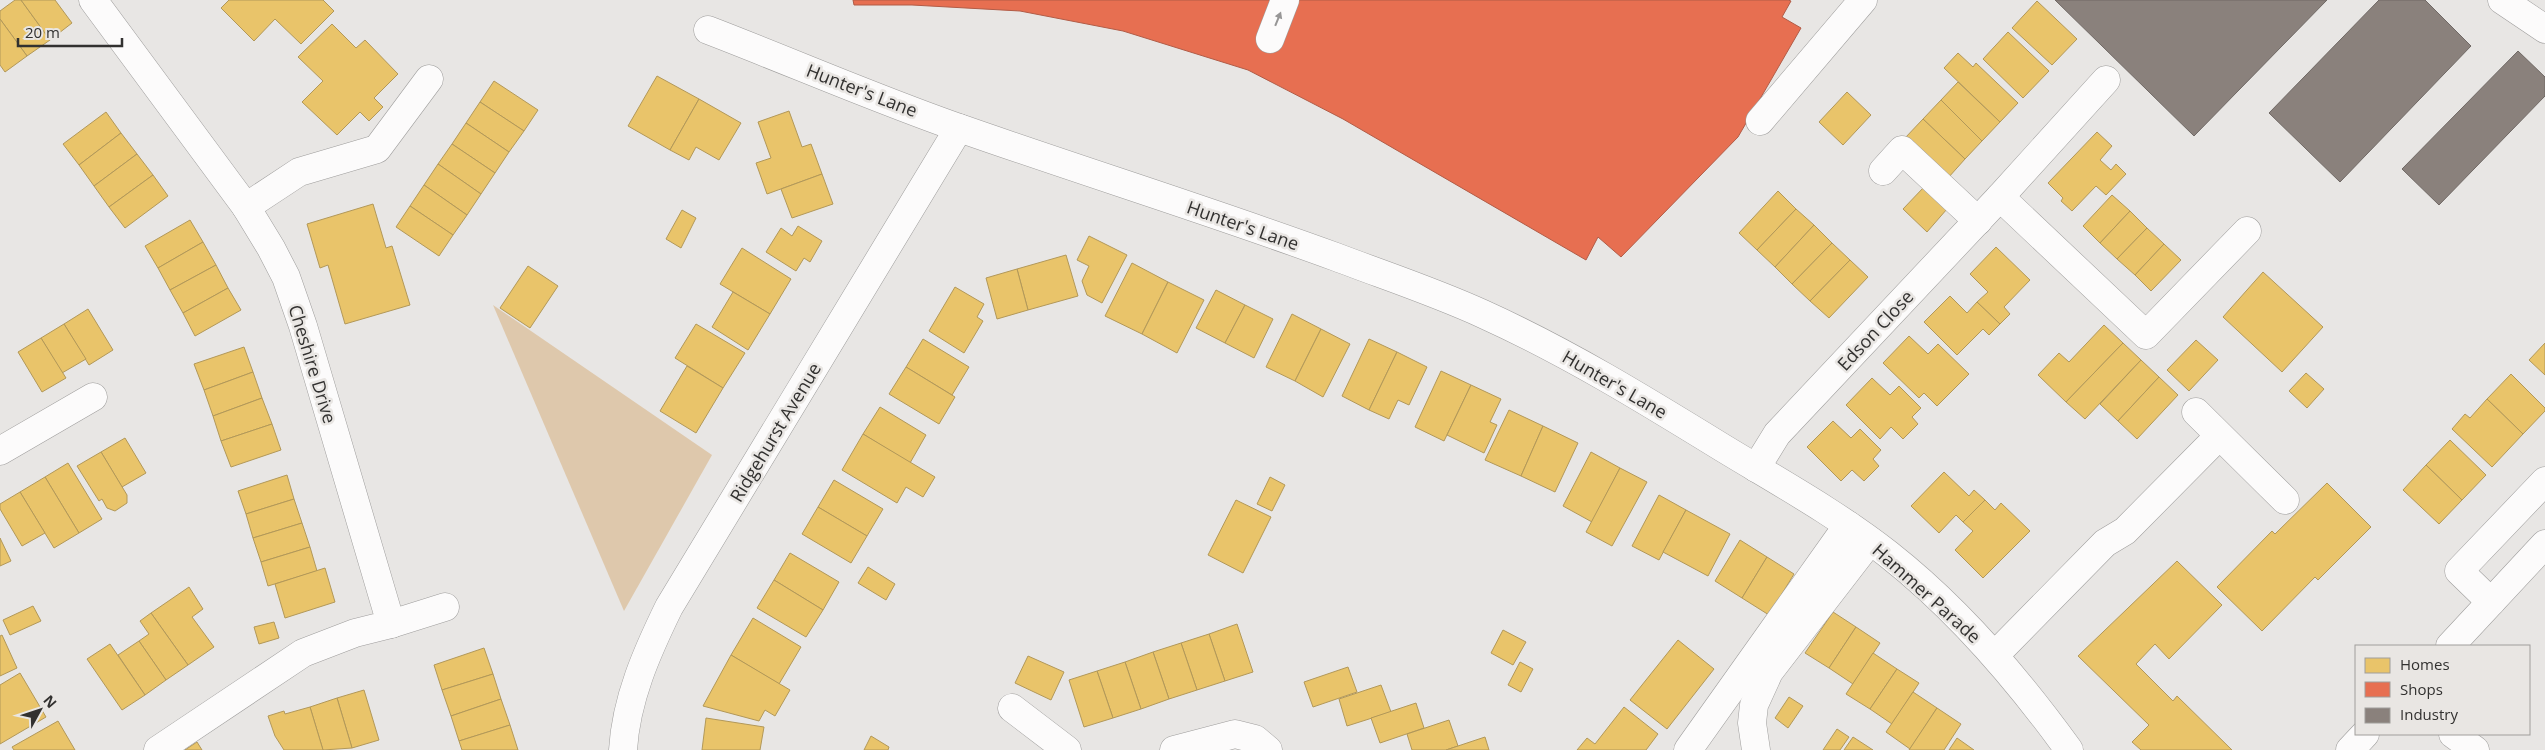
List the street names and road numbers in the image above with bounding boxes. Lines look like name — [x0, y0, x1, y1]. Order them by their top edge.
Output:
street label: Hunter's Lane — [803, 58, 921, 122]
street label: Hunter's Lane — [1184, 195, 1302, 255]
street label: Edson Close — [1832, 285, 1918, 375]
street label: Cheshire Drive — [284, 302, 342, 426]
street label: Hunter's Lane — [1558, 344, 1672, 424]
street label: Ridgehurst Avenue — [724, 358, 826, 506]
street label: Hammer Parade — [1868, 538, 1986, 648]

